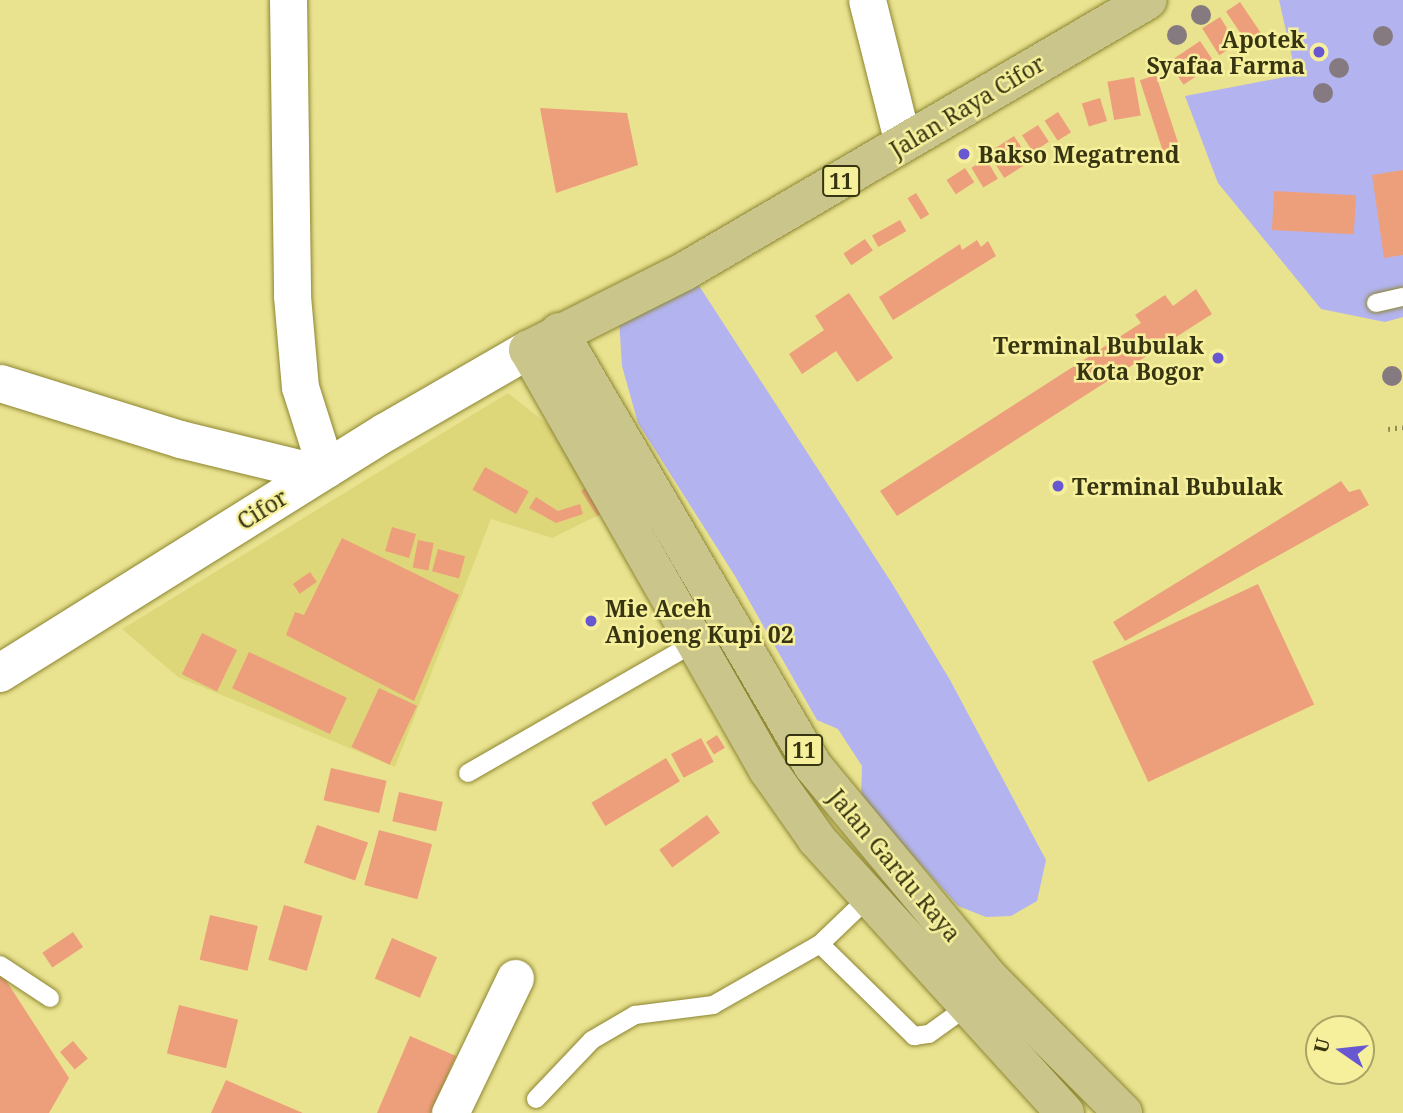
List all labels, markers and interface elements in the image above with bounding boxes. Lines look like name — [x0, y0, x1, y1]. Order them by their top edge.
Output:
place label: Apotek Syafaa Farma — [1146, 25, 1305, 79]
marker: Apotek Syafaa Farma — [1311, 44, 1327, 60]
street label: Jalan Raya Cifor — [885, 49, 1049, 163]
place label: Bakso Megatrend — [978, 140, 1180, 168]
marker: Bakso Megatrend — [956, 146, 972, 162]
road number: 11 — [822, 164, 860, 198]
place label: Terminal Bubulak Kota Bogor — [993, 331, 1204, 385]
marker: Terminal Bubulak Kota Bogor — [1210, 350, 1226, 366]
place label: Terminal Bubulak — [1072, 472, 1283, 500]
marker: Terminal Bubulak — [1050, 478, 1066, 494]
street label: Cifor — [232, 483, 292, 535]
place label: Mie Aceh Anjoeng Kupi 02 — [605, 594, 794, 648]
marker: Mie Aceh Anjoeng Kupi 02 — [583, 613, 599, 629]
road number: 11 — [785, 732, 823, 768]
street label: Jalan Gardu Raya — [823, 783, 967, 947]
north arrow — [1305, 1015, 1375, 1085]
text: U — [1307, 1035, 1336, 1055]

